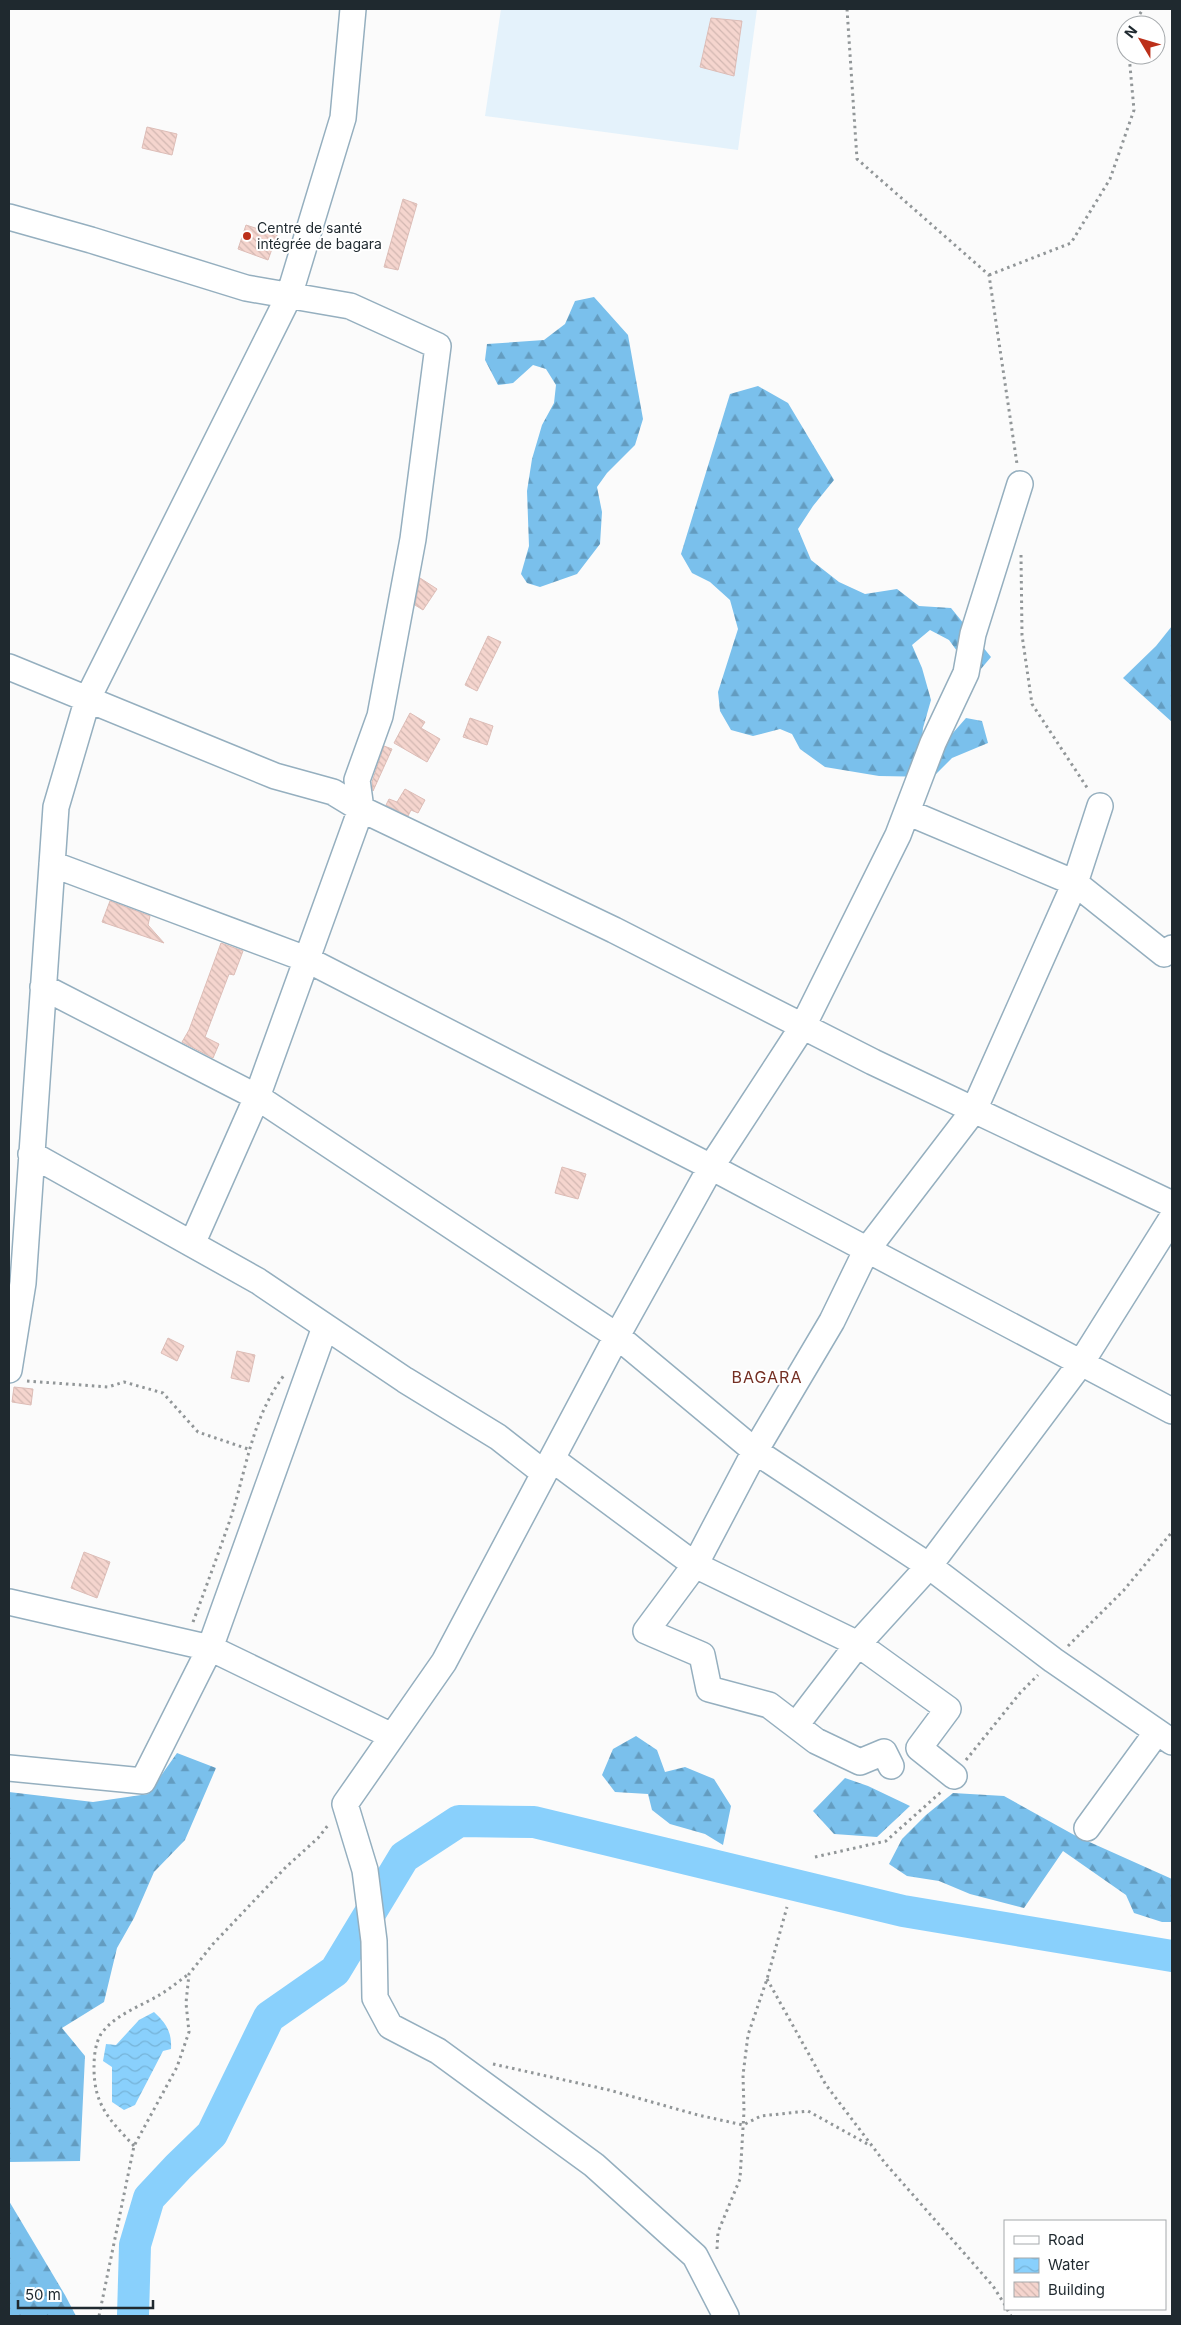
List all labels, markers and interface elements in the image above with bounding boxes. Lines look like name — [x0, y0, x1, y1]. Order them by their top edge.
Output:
north arrow — [1116, 15, 1166, 65]
text: N — [1120, 22, 1140, 41]
place label: Centre de santé intégrée de bagara — [257, 219, 382, 252]
marker: Centre de santé intégrée de bagara — [241, 230, 253, 242]
district label: BAGARA — [732, 1367, 802, 1387]
legend — [1004, 2220, 1166, 2310]
text: Road — [1048, 2230, 1084, 2249]
text: Water — [1048, 2255, 1090, 2274]
scale bar — [18, 2278, 152, 2310]
text: Building — [1048, 2280, 1105, 2299]
text: 50 m — [25, 2285, 61, 2304]

